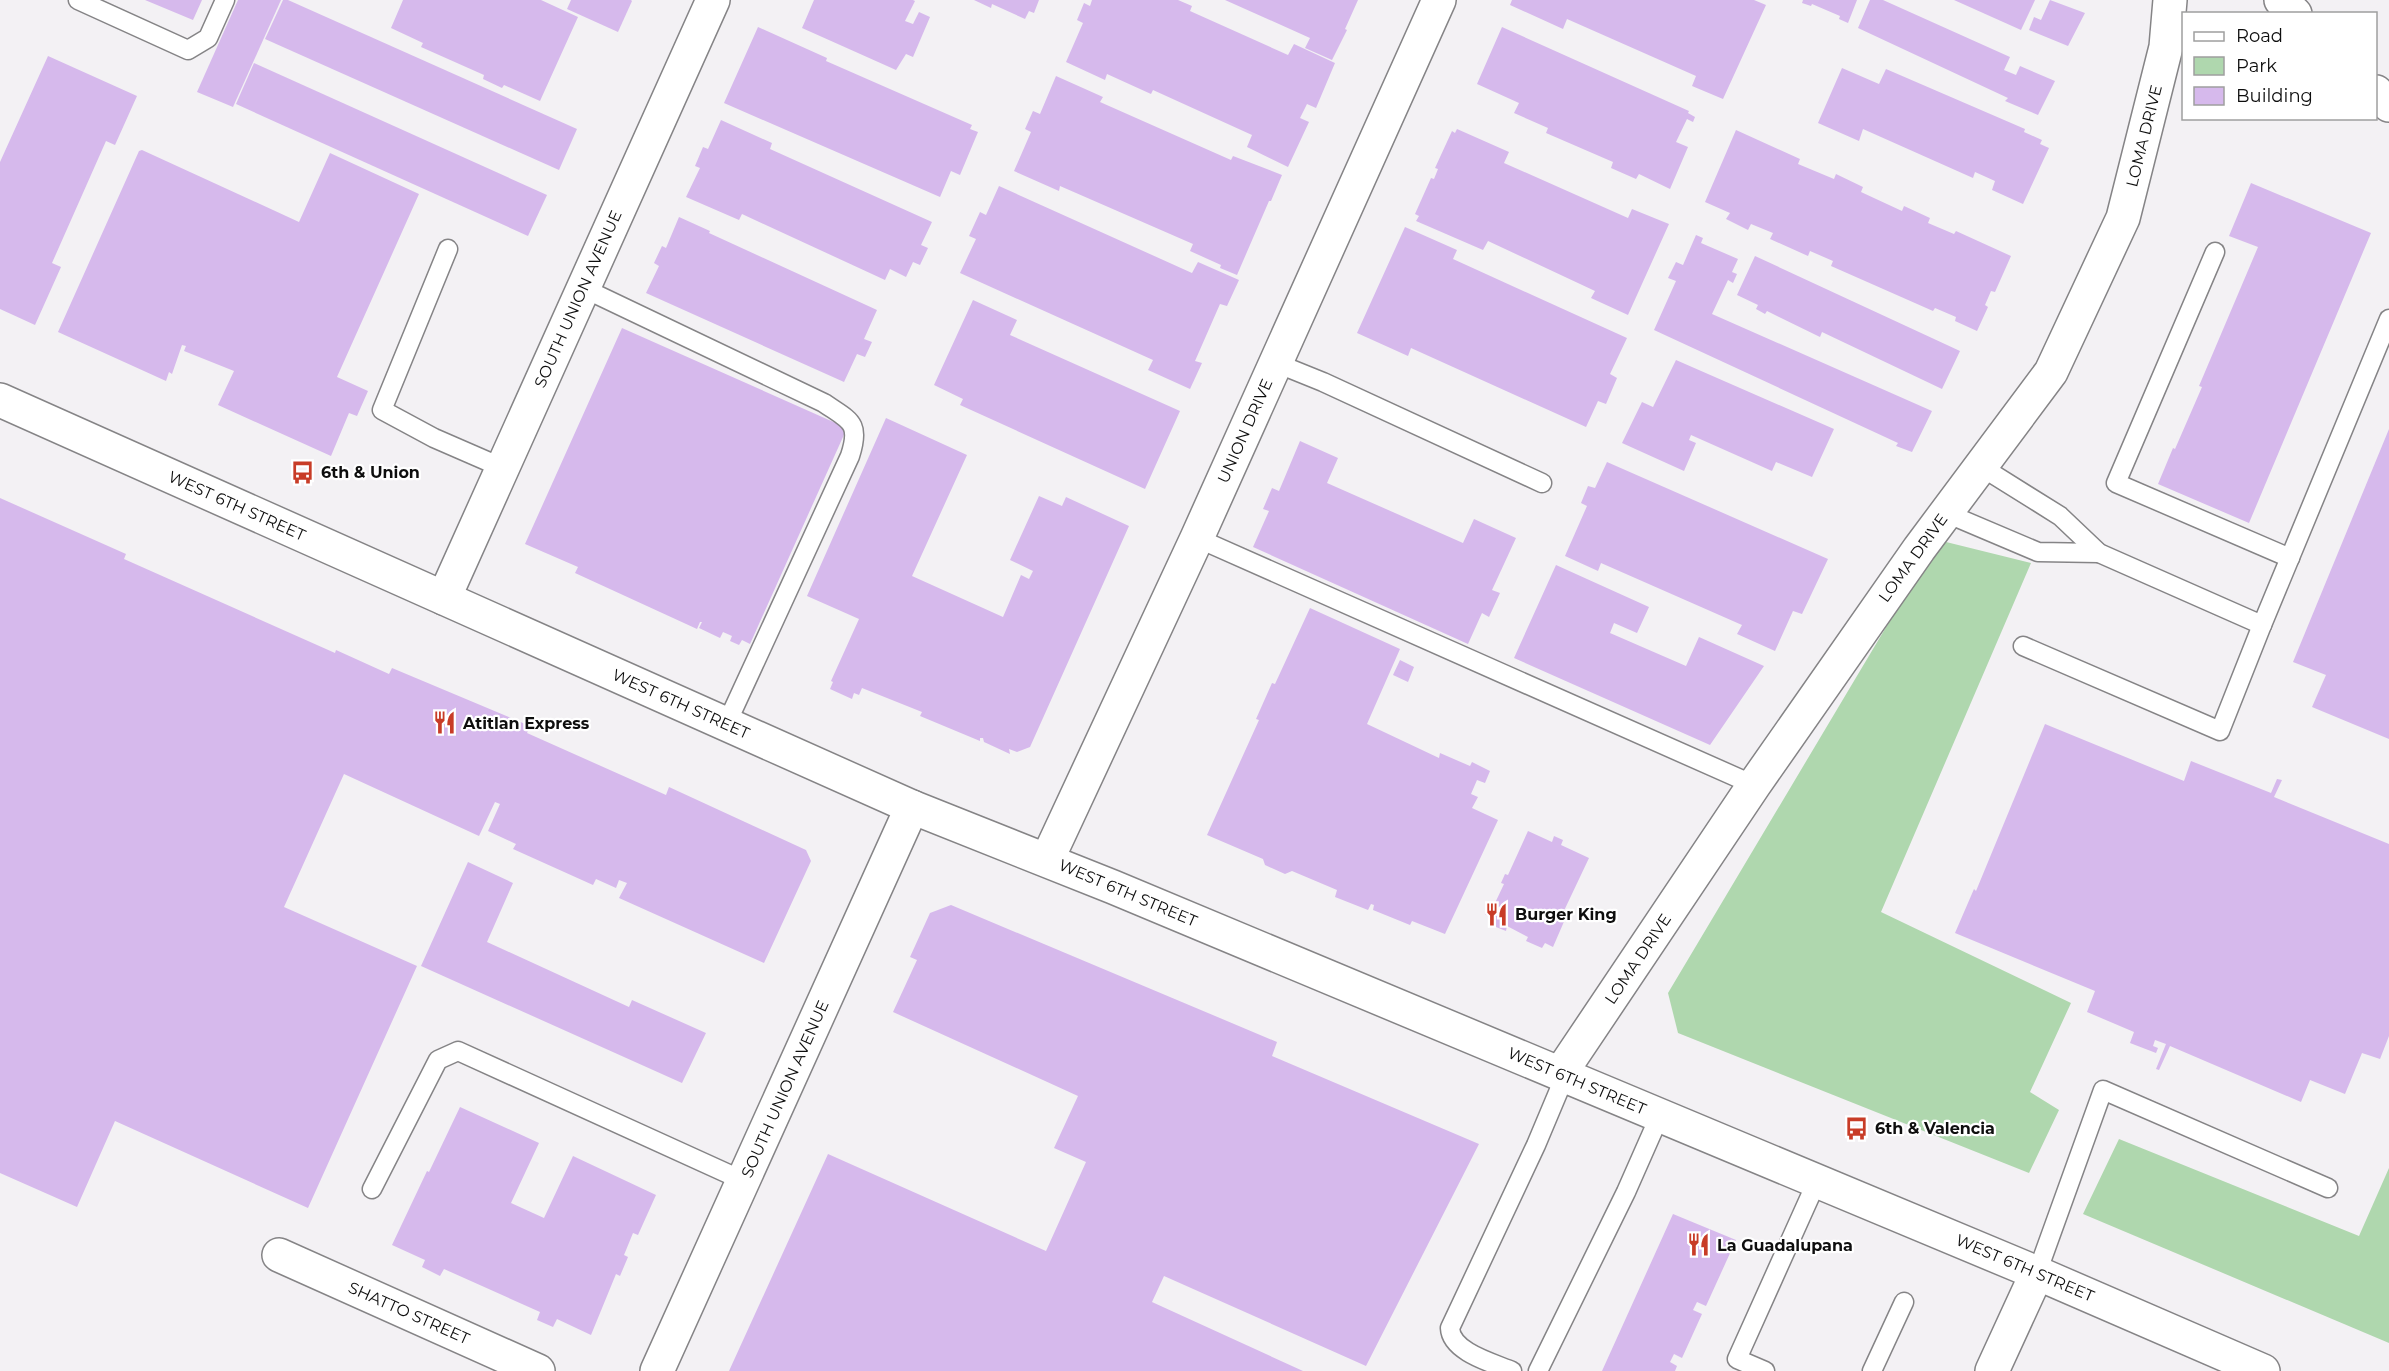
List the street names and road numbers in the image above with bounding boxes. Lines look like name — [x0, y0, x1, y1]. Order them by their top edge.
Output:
street label: LOMA DRIVE — [2122, 83, 2166, 189]
street label: SOUTH UNION AVENUE — [530, 207, 626, 391]
street label: UNION DRIVE — [1214, 376, 1276, 486]
street label: WEST 6TH STREET — [165, 467, 309, 545]
street label: LOMA DRIVE — [1875, 510, 1951, 606]
street label: WEST 6TH STREET — [609, 665, 753, 743]
street label: WEST 6TH STREET — [1056, 855, 1201, 931]
street label: LOMA DRIVE — [1601, 910, 1675, 1008]
street label: SOUTH UNION AVENUE — [737, 997, 833, 1181]
street label: WEST 6TH STREET — [1505, 1043, 1650, 1119]
street label: WEST 6TH STREET — [1953, 1230, 2098, 1306]
street label: SHATTO STREET — [345, 1278, 473, 1349]

